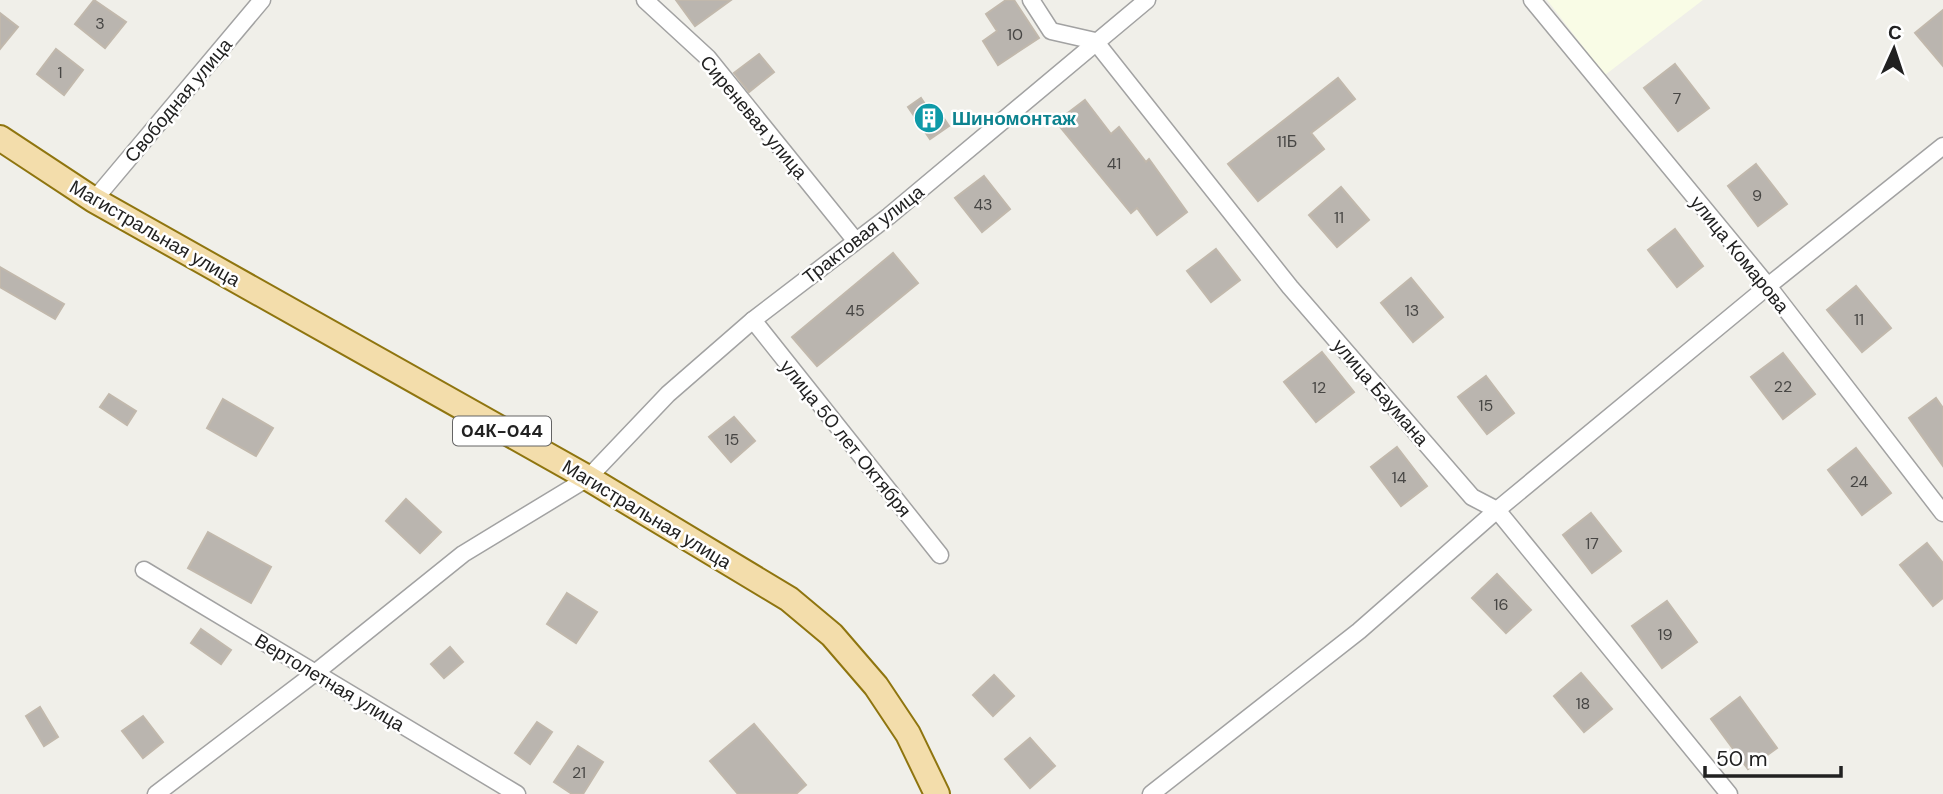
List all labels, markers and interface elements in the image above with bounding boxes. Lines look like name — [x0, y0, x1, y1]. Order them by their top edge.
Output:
house number: 3 — [95, 13, 105, 34]
north arrow — [1859, 14, 1929, 84]
text: С — [1887, 20, 1903, 45]
house number: 10 — [1007, 24, 1023, 45]
street label: Свободная улица — [119, 33, 238, 168]
street label: Сиреневая улица — [694, 50, 813, 185]
house number: 1 — [58, 62, 63, 83]
house number: 7 — [1673, 88, 1681, 109]
building icon: Шиномонтаж — [912, 101, 946, 135]
place label: Шиномонтаж — [952, 106, 1076, 131]
house number: 11Б — [1277, 131, 1297, 152]
house number: 41 — [1107, 153, 1121, 174]
street label: Магистральная улица — [65, 174, 245, 293]
street label: Трактовая улица — [798, 179, 929, 290]
house number: 9 — [1752, 185, 1762, 206]
street label: улица Комарова — [1685, 190, 1795, 319]
house number: 43 — [973, 194, 993, 215]
house number: 11 — [1334, 207, 1344, 228]
house number: 45 — [845, 300, 865, 321]
house number: 13 — [1405, 300, 1419, 321]
house number: 11 — [1854, 309, 1864, 330]
street label: улица Баумана — [1327, 334, 1434, 451]
street label: улица 50 лет Октября — [774, 354, 917, 522]
house number: 22 — [1774, 376, 1792, 397]
house number: 12 — [1312, 377, 1326, 398]
house number: 15 — [1479, 395, 1493, 416]
road number: 04К-044 — [453, 416, 551, 446]
house number: 15 — [725, 429, 739, 450]
street label: Магистральная улица — [558, 454, 736, 575]
house number: 14 — [1392, 467, 1407, 488]
house number: 24 — [1850, 471, 1869, 492]
house number: 17 — [1585, 533, 1599, 554]
house number: 16 — [1493, 594, 1509, 615]
house number: 19 — [1657, 624, 1673, 645]
street label: Вертолетная улица — [250, 628, 410, 737]
house number: 18 — [1576, 693, 1590, 714]
scale bar — [1705, 734, 1842, 778]
text: 50 m — [1716, 745, 1767, 773]
house number: 21 — [572, 762, 586, 783]

